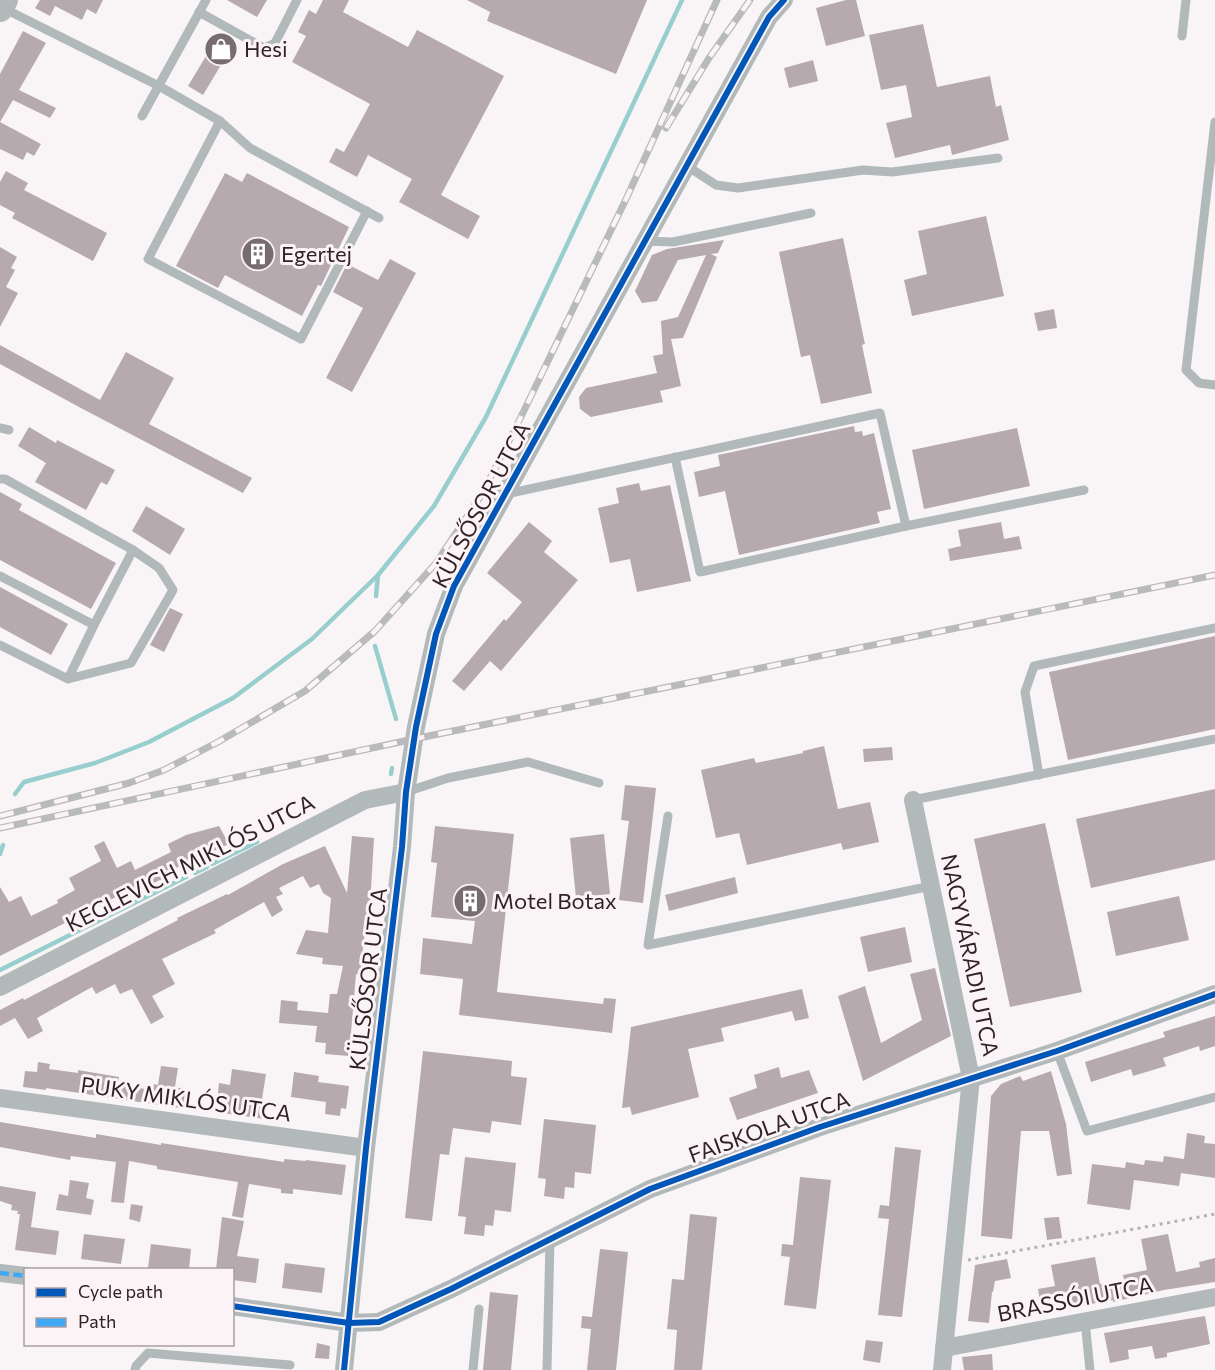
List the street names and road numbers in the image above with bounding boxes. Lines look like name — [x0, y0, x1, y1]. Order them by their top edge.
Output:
street label: KÜLSŐSOR UTCA — [425, 417, 536, 592]
street label: KEGLEVICH MIKLÓS UTCA — [61, 788, 319, 937]
street label: NAGYVÁRADI UTCA — [936, 851, 1005, 1058]
street label: KÜLSŐSOR UTCA — [343, 886, 392, 1072]
street label: PUKY MIKLÓS UTCA — [79, 1070, 293, 1127]
street label: FAISKOLA UTCA — [684, 1085, 853, 1168]
street label: BRASSÓI UTCA — [995, 1270, 1155, 1327]

